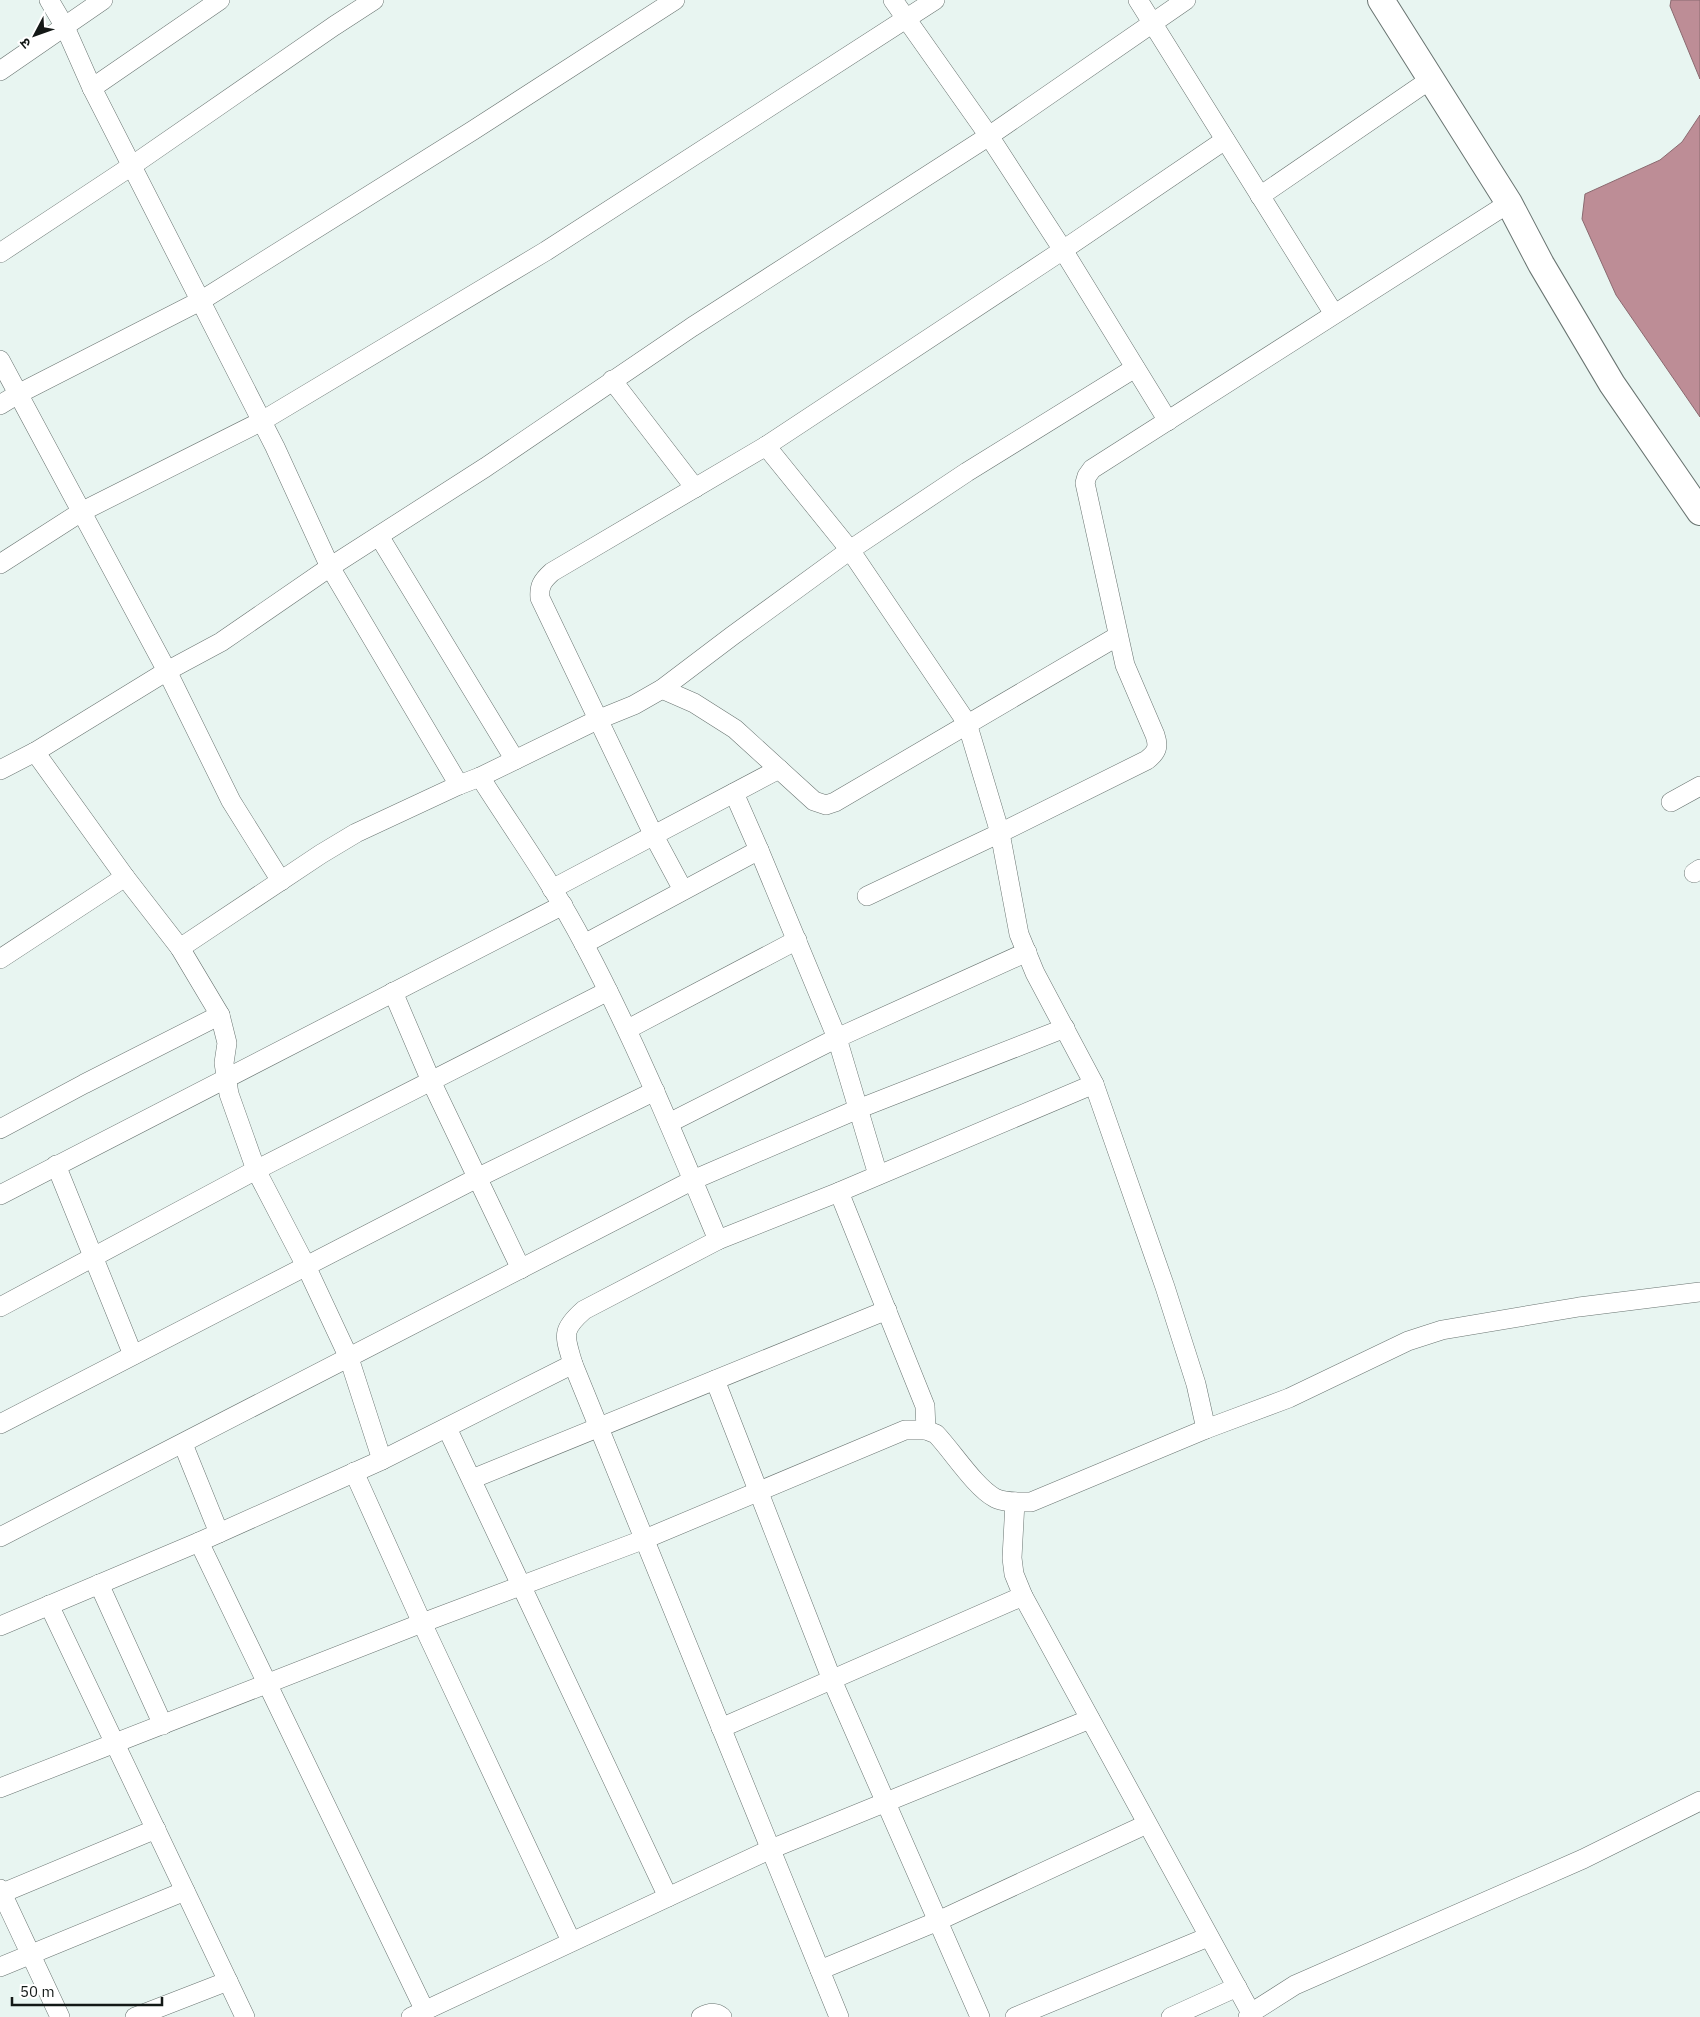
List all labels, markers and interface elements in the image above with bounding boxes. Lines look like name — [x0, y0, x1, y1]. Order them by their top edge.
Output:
north arrow — [10, 10, 60, 60]
text: उ — [15, 34, 35, 53]
scale bar — [12, 1974, 162, 2006]
text: 50 m — [20, 1982, 55, 2001]

